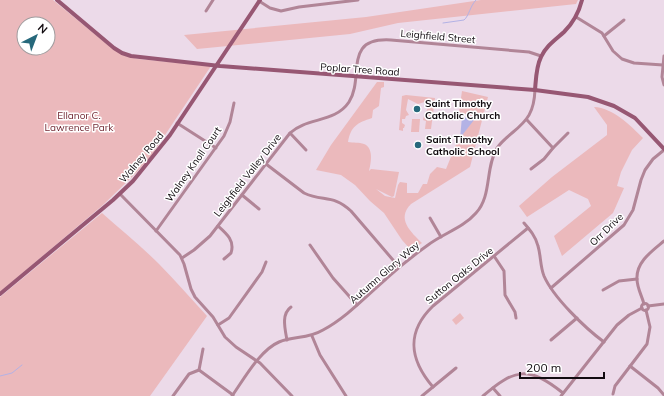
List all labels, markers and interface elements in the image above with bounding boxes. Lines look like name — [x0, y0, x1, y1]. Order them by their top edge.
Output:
north arrow — [16, 16, 56, 56]
text: N — [35, 21, 50, 37]
street label: Leighfield Street — [400, 27, 476, 46]
street label: Poplar Tree Road — [320, 60, 400, 79]
place label: Saint Timothy Catholic Church — [425, 97, 500, 122]
marker: Saint Timothy Catholic Church — [412, 104, 422, 114]
park label: Ellanor C. Lawrence Park — [45, 109, 114, 134]
street label: Walney Knoll Court — [163, 124, 224, 204]
street label: Walney Road — [116, 129, 166, 185]
street label: Leighfield Valley Drive — [211, 131, 284, 219]
place label: Saint Timothy Catholic School — [426, 133, 500, 158]
marker: Saint Timothy Catholic School — [413, 140, 423, 150]
street label: Orr Drive — [587, 210, 626, 249]
street label: Autumn Glory Way — [347, 238, 423, 306]
street label: Sutton Oaks Drive — [423, 244, 496, 307]
scale bar — [520, 354, 604, 380]
text: 200 m — [526, 360, 561, 375]

